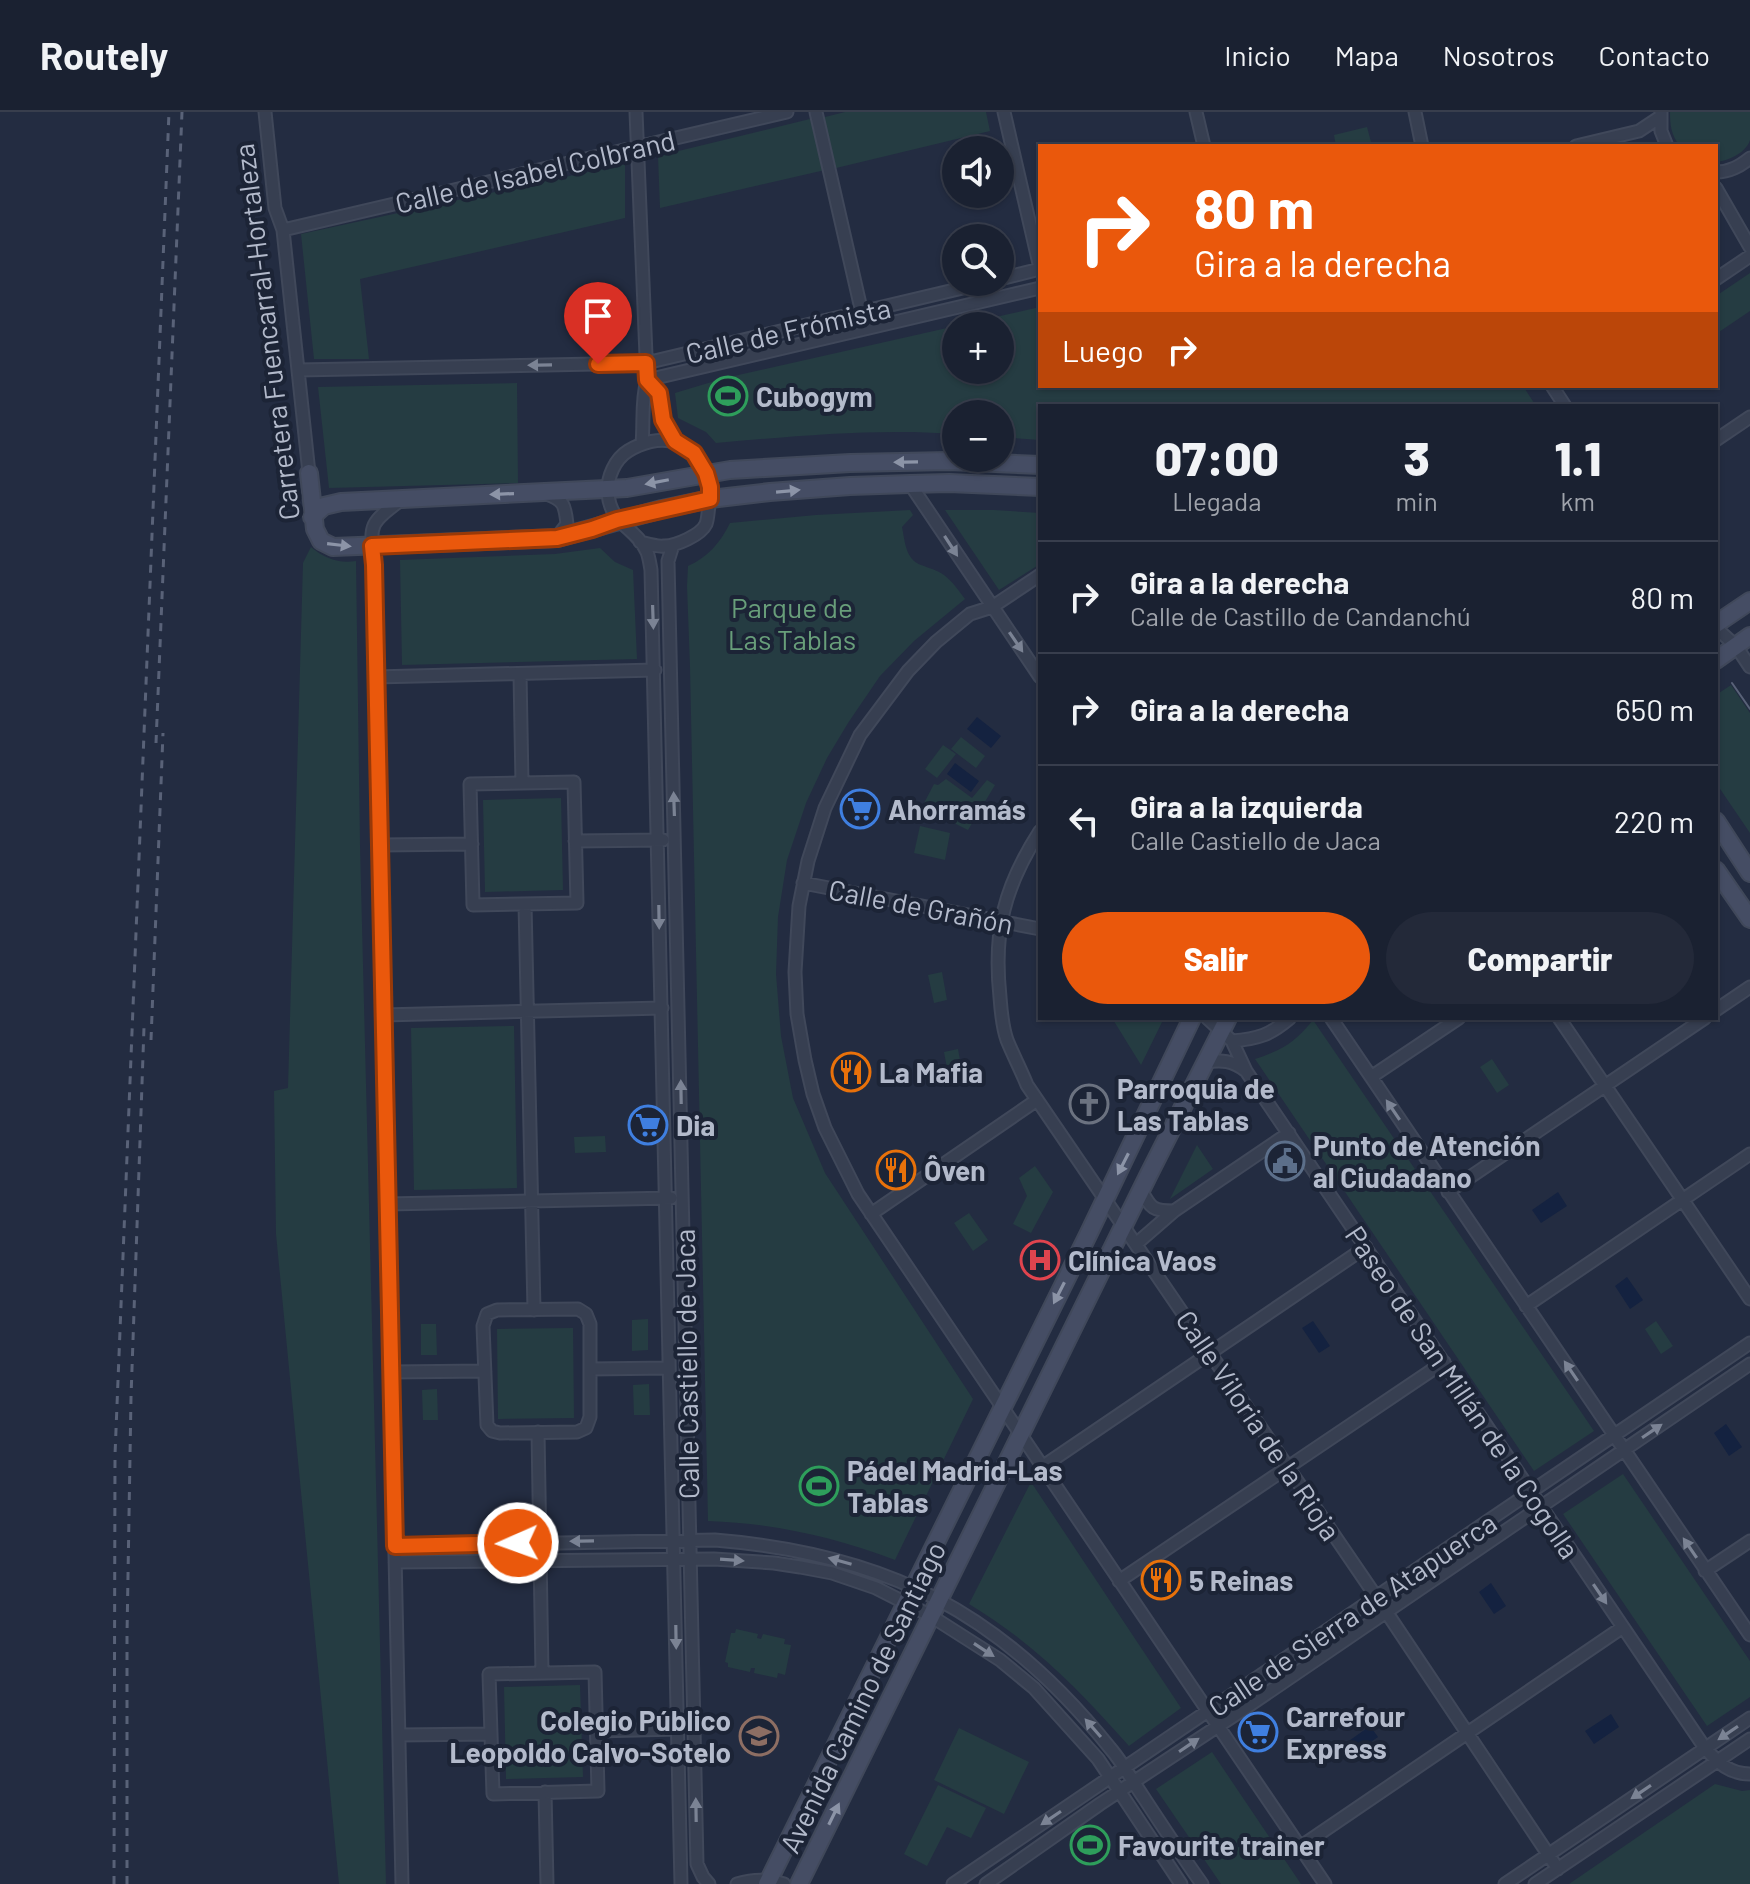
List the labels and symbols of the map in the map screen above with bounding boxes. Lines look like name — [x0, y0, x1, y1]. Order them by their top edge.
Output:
street label: Calle de Isabel Colbrand — [392, 122, 678, 220]
street label: Carretera Fuencarral-Hortaleza — [226, 142, 306, 522]
pin — [564, 282, 632, 364]
street label: Calle de Frómista — [682, 290, 894, 370]
one-way arrow — [527, 359, 552, 371]
sports icon: Cubogym — [707, 375, 749, 417]
place label: Cubogym — [756, 379, 873, 413]
one-way arrow — [893, 456, 918, 468]
one-way arrow — [644, 476, 669, 489]
one-way arrow — [776, 484, 801, 497]
one-way arrow — [489, 488, 514, 501]
one-way arrow — [943, 535, 958, 556]
one-way arrow — [327, 539, 352, 552]
park label: Parque de Las Tablas — [728, 590, 856, 656]
one-way arrow — [647, 605, 660, 630]
one-way arrow — [1008, 631, 1023, 653]
supermarket icon: Ahorramás — [839, 788, 881, 830]
one-way arrow — [667, 791, 680, 816]
place label: Ahorramás — [888, 792, 1026, 826]
street label: Calle de Grañón — [826, 871, 1016, 941]
one-way arrow — [653, 905, 666, 930]
restaurant icon: La Mafia — [830, 1051, 872, 1093]
place label: La Mafia — [879, 1055, 983, 1089]
place label: Parroquia de Las Tablas — [1117, 1071, 1275, 1137]
one-way arrow — [674, 1079, 687, 1104]
church icon: Parroquia de Las Tablas — [1068, 1083, 1110, 1125]
one-way arrow — [1386, 1099, 1401, 1120]
supermarket icon: Dia — [627, 1104, 669, 1146]
place label: Dia — [676, 1108, 715, 1142]
place label: Punto de Atención al Ciudadano — [1313, 1128, 1540, 1194]
public building icon: Punto de Atención al Ciudadano — [1264, 1140, 1306, 1182]
restaurant icon: Ôven — [875, 1149, 917, 1191]
place label: Ôven — [924, 1153, 986, 1187]
one-way arrow — [1116, 1153, 1129, 1176]
street label: Paseo de San Millán de la Cogolla — [1339, 1219, 1587, 1565]
street label: Calle Castiello de Jaca — [667, 1229, 705, 1499]
hospital icon: Clínica Vaos — [1019, 1239, 1061, 1281]
place label: Clínica Vaos — [1068, 1243, 1217, 1277]
one-way arrow — [1052, 1282, 1066, 1305]
street label: Calle Viloria de la Rioja — [1169, 1304, 1349, 1546]
one-way arrow — [1564, 1360, 1579, 1382]
one-way arrow — [1642, 1424, 1663, 1439]
place label: Pádel Madrid-Las Tablas — [847, 1453, 1062, 1519]
sports icon: Pádel Madrid-Las Tablas — [798, 1465, 840, 1507]
position arrow — [476, 1501, 560, 1585]
street label: Calle de Sierra de Atapuerca — [1201, 1505, 1503, 1723]
one-way arrow — [569, 1535, 594, 1548]
street label: Avenida Camino de Santiago — [772, 1536, 952, 1858]
one-way arrow — [1682, 1538, 1697, 1559]
one-way arrow — [720, 1554, 745, 1567]
one-way arrow — [827, 1554, 851, 1567]
restaurant icon: 5 Reinas — [1140, 1559, 1182, 1601]
place label: 5 Reinas — [1189, 1563, 1293, 1597]
one-way arrow — [1592, 1583, 1607, 1605]
one-way arrow — [670, 1625, 682, 1650]
one-way arrow — [973, 1642, 994, 1657]
place label: Carrefour Express — [1286, 1699, 1406, 1765]
place label: Colegio Público Leopoldo Calvo-Sotelo — [450, 1703, 731, 1769]
supermarket icon: Carrefour Express — [1237, 1711, 1279, 1753]
school or university icon: Colegio Público Leopoldo Calvo-Sotelo — [738, 1715, 780, 1757]
one-way arrow — [1085, 1719, 1103, 1738]
one-way arrow — [1717, 1725, 1738, 1740]
one-way arrow — [1178, 1739, 1200, 1753]
one-way arrow — [1630, 1784, 1651, 1799]
one-way arrow — [690, 1797, 703, 1822]
one-way arrow — [827, 1803, 840, 1826]
one-way arrow — [1040, 1810, 1061, 1825]
sports icon: Favourite trainer — [1069, 1824, 1111, 1866]
place label: Favourite trainer — [1118, 1828, 1325, 1862]

